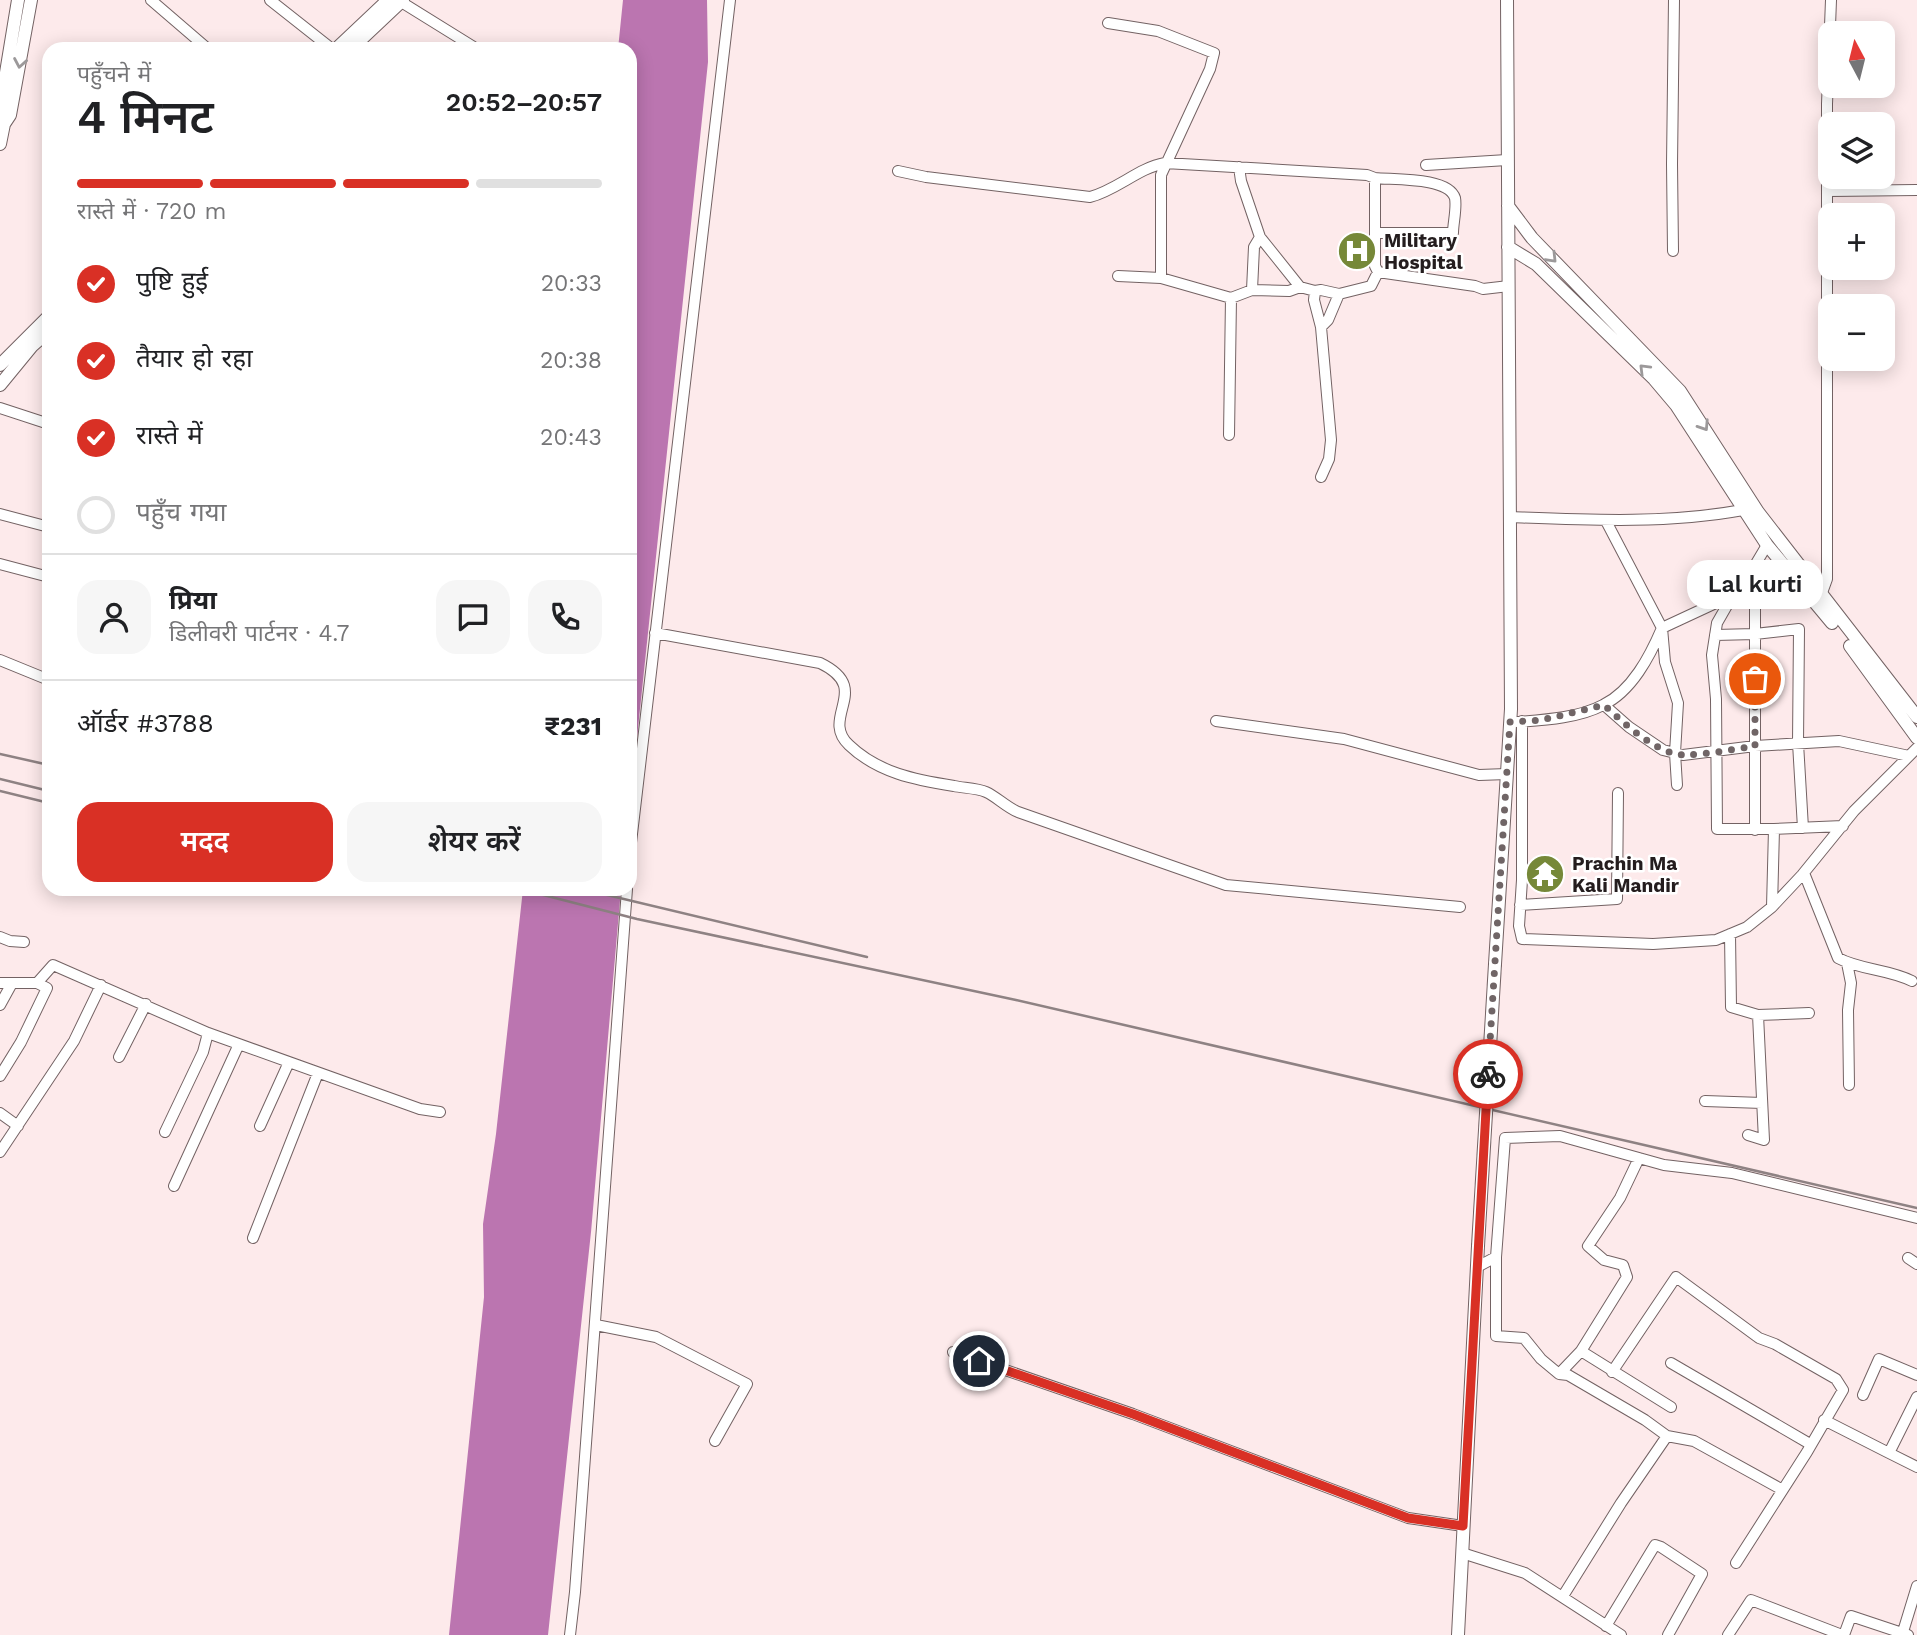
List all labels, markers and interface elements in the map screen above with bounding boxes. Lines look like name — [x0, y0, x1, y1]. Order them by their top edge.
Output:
north arrow — [1818, 21, 1895, 98]
map controls — [1818, 21, 1895, 371]
one-way arrow — [13, 57, 28, 69]
text: पहुँचने में — [77, 61, 151, 88]
text: 20:52–20:57 — [446, 87, 602, 117]
text: 4 मिनट — [77, 90, 214, 144]
button: layers — [1818, 112, 1895, 189]
text: रास्ते में · 720 m — [77, 198, 226, 225]
button: + — [1818, 203, 1895, 280]
place label: Military Hospital — [1384, 229, 1463, 274]
hospital icon: Military Hospital — [1336, 230, 1378, 272]
one-way arrow — [1543, 250, 1556, 263]
icon: check — [77, 265, 115, 303]
text: पुष्टि हुई — [136, 266, 208, 296]
text: 20:33 — [541, 270, 602, 297]
button: − — [1818, 294, 1895, 371]
icon: check — [77, 342, 115, 380]
text: तैयार हो रहा — [136, 343, 253, 373]
text: 20:38 — [540, 347, 602, 374]
one-way arrow — [1639, 364, 1652, 377]
icon: check — [77, 419, 115, 457]
one-way arrow — [1696, 419, 1709, 432]
text: रास्ते में — [136, 420, 203, 450]
text: 20:43 — [540, 424, 602, 451]
text: पहुँच गया — [136, 497, 226, 527]
callout: Lal kurti — [1687, 560, 1823, 609]
text: Lal kurti — [1708, 571, 1802, 598]
button: person — [77, 580, 151, 654]
button: chat — [436, 580, 510, 654]
button: phone — [528, 580, 602, 654]
text: प्रिया — [169, 585, 217, 615]
text: डिलीवरी पार्टनर · 4.7 — [169, 620, 349, 647]
pin — [1725, 649, 1785, 709]
icon: bag — [1736, 660, 1774, 698]
text: ऑर्डर #3788 — [77, 708, 214, 738]
text: ₹231 — [544, 711, 602, 741]
button: मदद — [77, 802, 333, 882]
button: शेयर करें — [347, 802, 602, 882]
place label: Prachin Ma Kali Mandir — [1572, 852, 1680, 897]
temple icon: Prachin Ma Kali Mandir — [1524, 853, 1566, 895]
courier — [1453, 1039, 1523, 1109]
icon: bike — [1469, 1055, 1507, 1093]
pin — [949, 1331, 1009, 1391]
icon: home — [960, 1342, 998, 1380]

